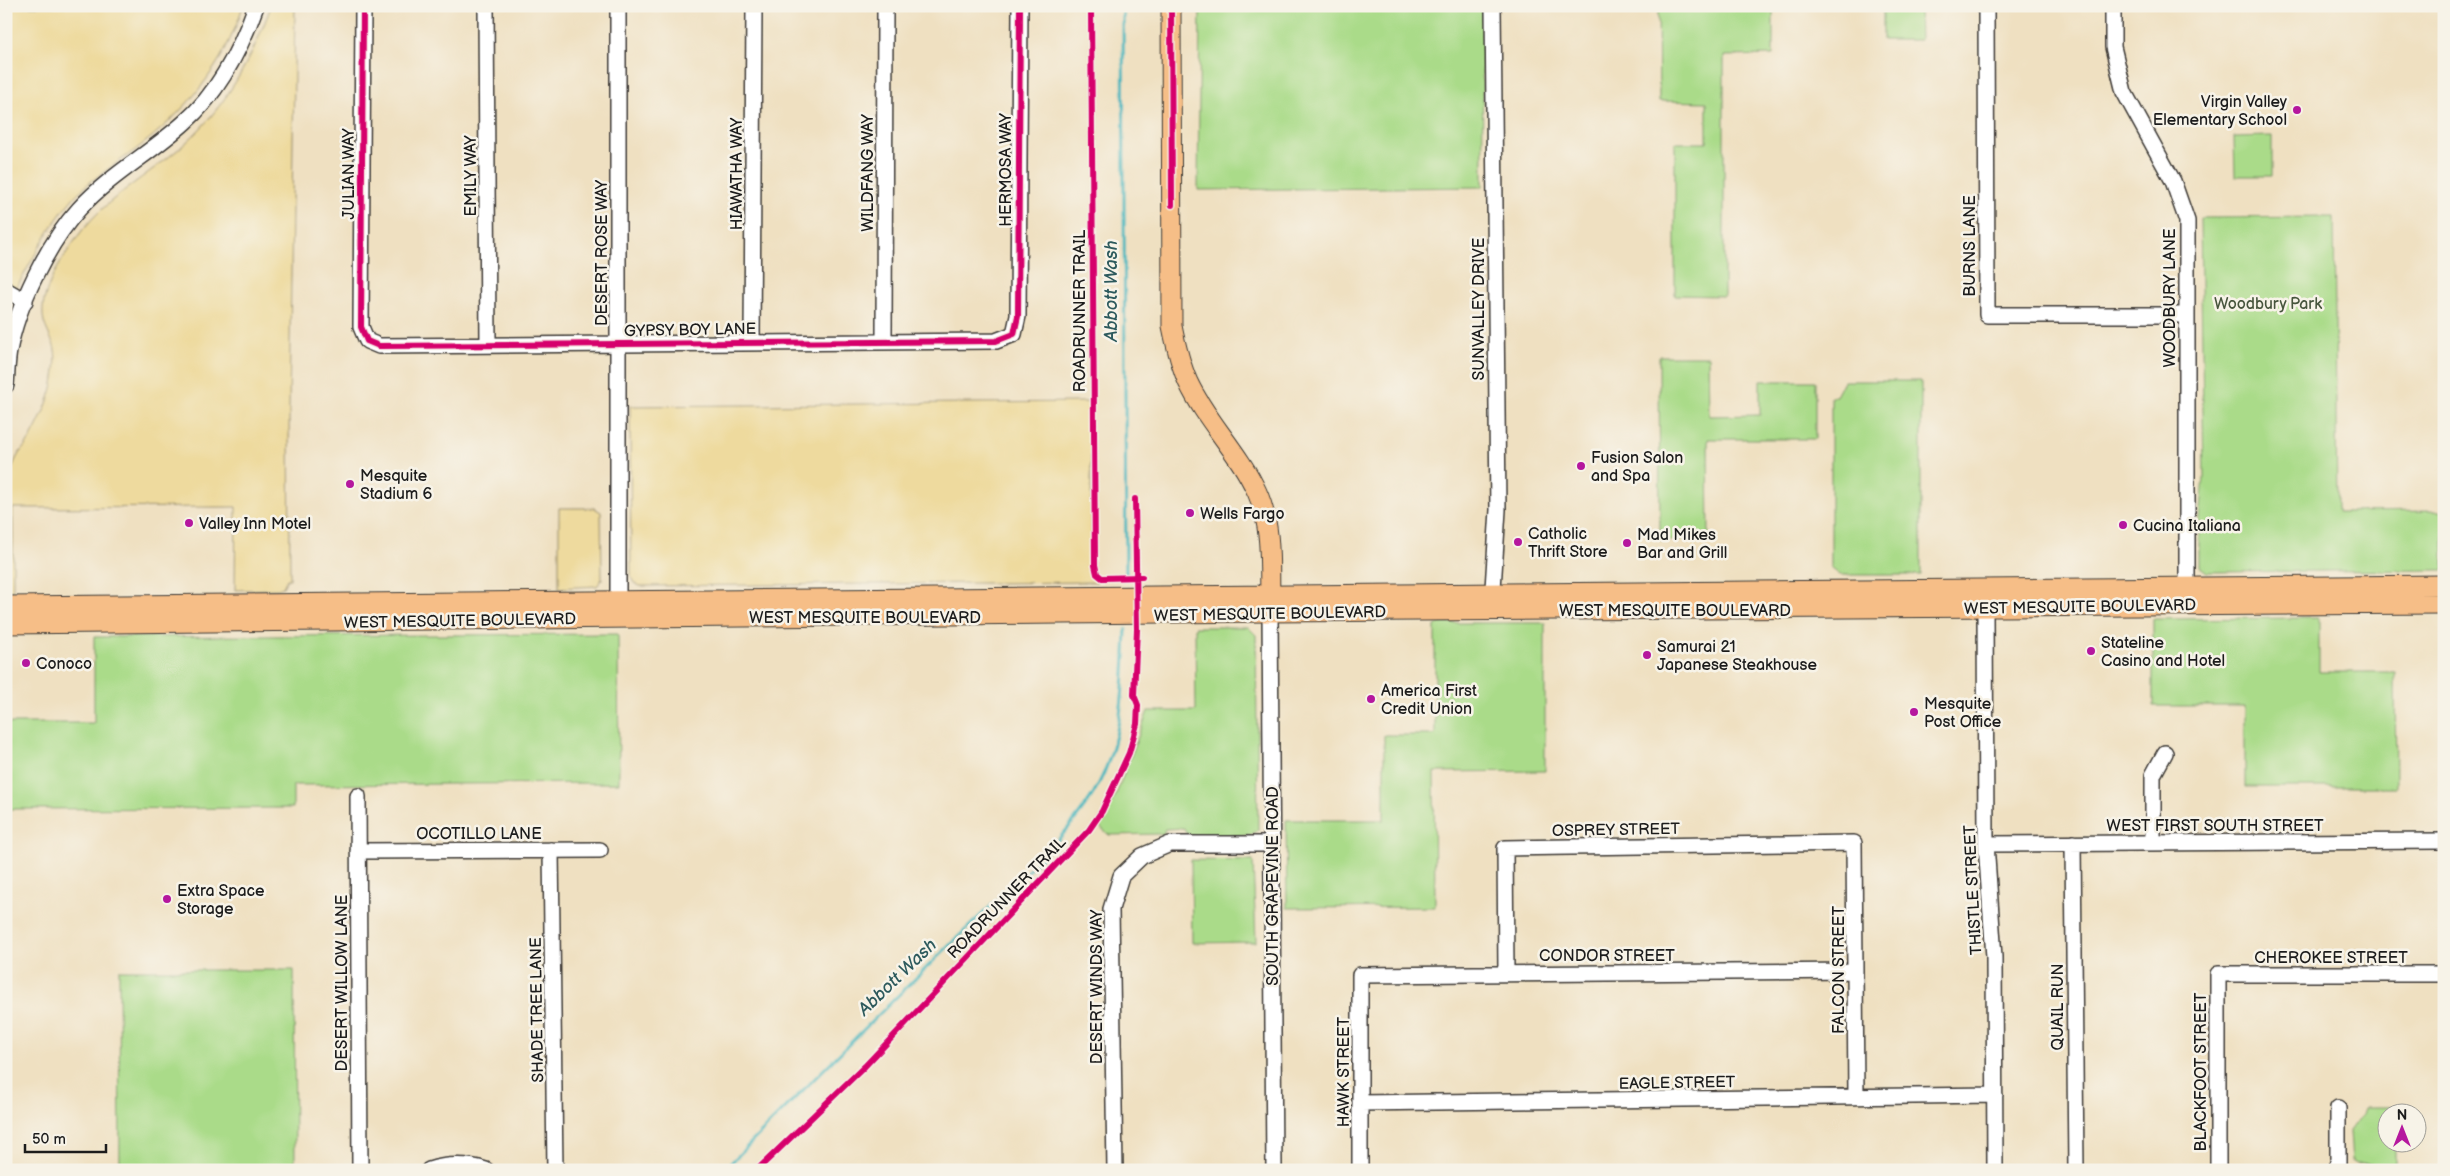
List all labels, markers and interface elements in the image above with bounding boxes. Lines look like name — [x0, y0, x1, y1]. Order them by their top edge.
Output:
place label: Virgin Valley Elementary School — [2153, 93, 2288, 130]
marker: Virgin Valley Elementary School — [2291, 104, 2303, 116]
street label: HERMOSA WAY — [997, 113, 1016, 227]
street label: WILDFANG WAY — [859, 114, 878, 232]
street label: HIAWATHA WAY — [728, 117, 747, 230]
street label: JULIAN WAY — [340, 128, 359, 219]
street label: EMILY WAY — [462, 135, 481, 217]
street label: DESERT ROSE WAY — [593, 179, 612, 326]
street label: BURNS LANE — [1961, 195, 1980, 297]
street label: WOODBURY LANE — [2161, 228, 2180, 368]
street label: ROADRUNNER TRAIL — [1071, 229, 1090, 392]
street label: SUNVALLEY DRIVE — [1470, 238, 1489, 380]
water label: Abbott Wash — [1101, 240, 1122, 343]
park label: Woodbury Park — [2214, 295, 2322, 314]
street label: GYPSY BOY LANE — [624, 320, 756, 341]
place label: Fusion Salon and Spa — [1591, 449, 1683, 486]
marker: Fusion Salon and Spa — [1575, 460, 1587, 472]
place label: Mesquite Stadium 6 — [360, 467, 433, 504]
marker: Mesquite Stadium 6 — [344, 478, 356, 490]
place label: Wells Fargo — [1200, 505, 1284, 524]
marker: Wells Fargo — [1184, 507, 1196, 519]
place label: Valley Inn Motel — [199, 515, 311, 534]
marker: Valley Inn Motel — [183, 517, 195, 529]
place label: Cucina Italiana — [2133, 517, 2241, 536]
marker: Cucina Italiana — [2117, 519, 2129, 531]
place label: Catholic Thrift Store — [1528, 525, 1608, 562]
place label: Mad Mikes Bar and Grill — [1637, 526, 1727, 563]
marker: Catholic Thrift Store — [1512, 536, 1524, 548]
marker: Mad Mikes Bar and Grill — [1621, 537, 1633, 549]
street label: WEST MESQUITE BOULEVARD — [1964, 596, 2196, 619]
street label: WEST MESQUITE BOULEVARD — [1559, 602, 1791, 621]
street label: WEST MESQUITE BOULEVARD — [1154, 603, 1386, 626]
street label: WEST MESQUITE BOULEVARD — [749, 609, 981, 628]
street label: WEST MESQUITE BOULEVARD — [344, 610, 576, 633]
place label: Stateline Casino and Hotel — [2101, 634, 2225, 671]
place label: Samurai 21 Japanese Steakhouse — [1657, 638, 1817, 675]
marker: Stateline Casino and Hotel — [2085, 645, 2097, 657]
marker: Samurai 21 Japanese Steakhouse — [1641, 649, 1653, 661]
place label: Conoco — [36, 655, 92, 674]
marker: Conoco — [20, 657, 32, 669]
place label: America First Credit Union — [1381, 682, 1477, 719]
marker: America First Credit Union — [1365, 693, 1377, 705]
place label: Mesquite Post Office — [1924, 695, 2002, 732]
marker: Mesquite Post Office — [1908, 706, 1920, 718]
street label: SOUTH GRAPEVINE ROAD — [1264, 786, 1283, 986]
street label: WEST FIRST SOUTH STREET — [2106, 817, 2324, 836]
street label: OSPREY STREET — [1552, 820, 1681, 841]
street label: THISTLE STREET — [1961, 824, 1986, 955]
street label: OCOTILLO LANE — [416, 825, 542, 844]
street label: ROADRUNNER TRAIL — [944, 832, 1071, 963]
place label: Extra Space Storage — [177, 882, 265, 919]
marker: Extra Space Storage — [161, 893, 173, 905]
street label: DESERT WILLOW LANE — [333, 895, 352, 1071]
street label: FALCON STREET — [1830, 906, 1849, 1034]
street label: DESERT WINDS WAY — [1088, 909, 1107, 1064]
water label: Abbott Wash — [853, 935, 941, 1021]
street label: SHADE TREE LANE — [527, 937, 548, 1083]
street label: CONDOR STREET — [1539, 947, 1675, 966]
street label: CHEROKEE STREET — [2254, 949, 2408, 968]
street label: QUAIL RUN — [2049, 963, 2068, 1051]
street label: BLACKFOOT STREET — [2192, 992, 2211, 1151]
street label: HAWK STREET — [1335, 1016, 1354, 1127]
street label: EAGLE STREET — [1619, 1073, 1736, 1094]
north arrow — [2378, 1104, 2428, 1154]
text: N — [2397, 1107, 2407, 1124]
scale bar — [25, 1121, 106, 1153]
text: 50 m — [32, 1130, 66, 1149]

